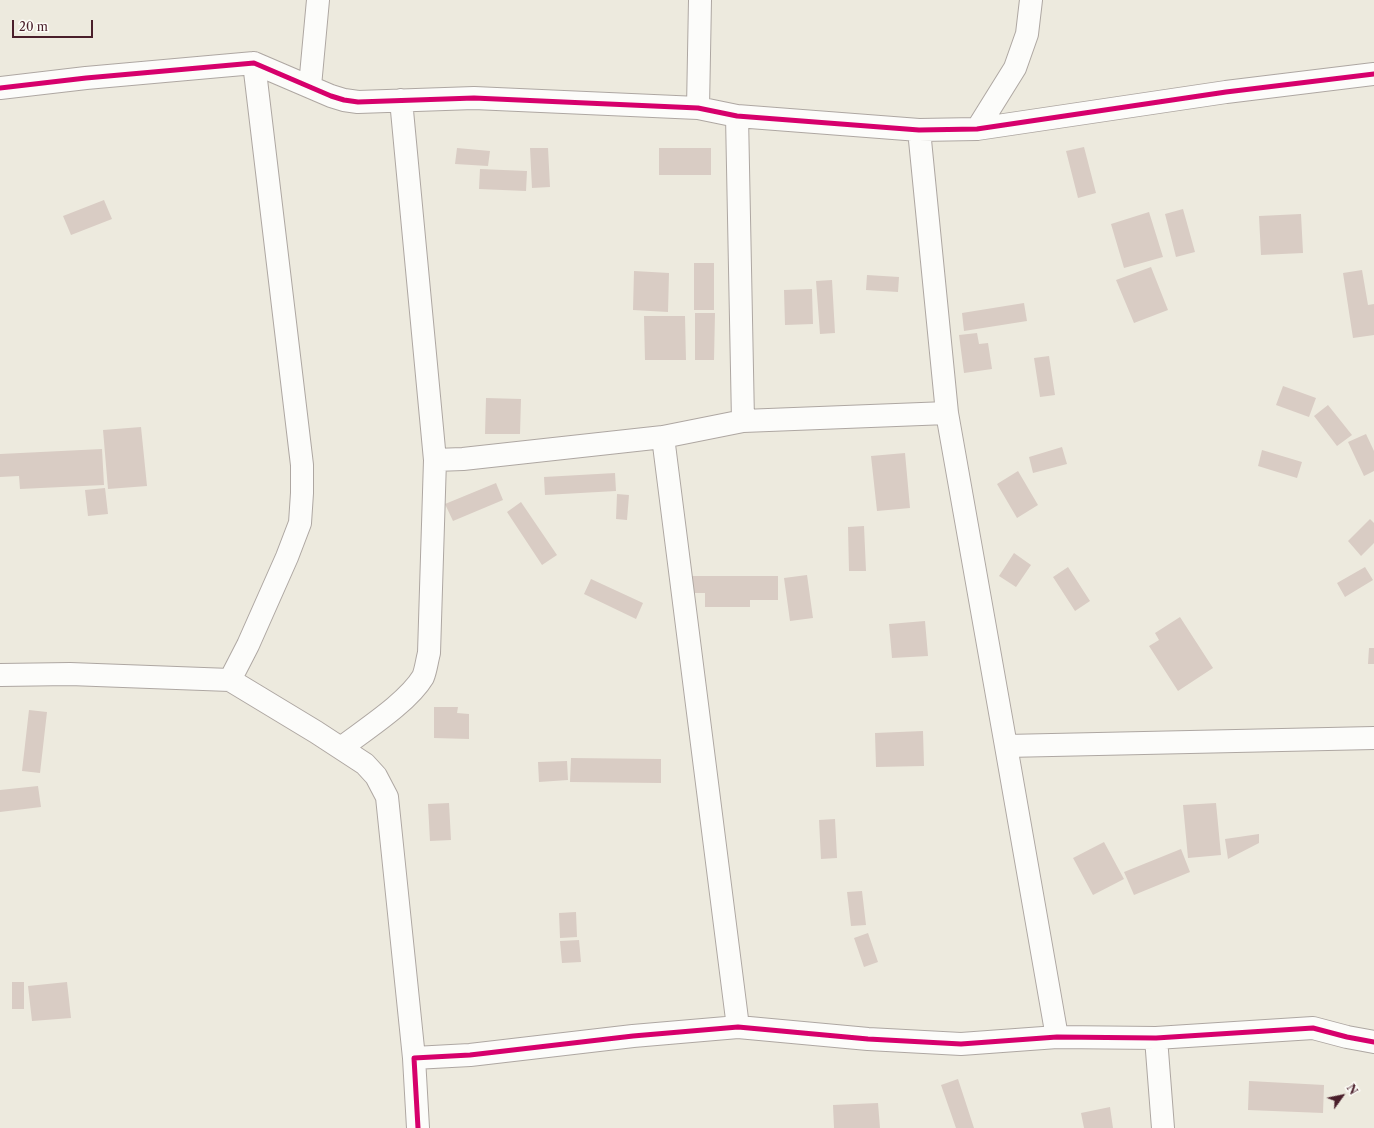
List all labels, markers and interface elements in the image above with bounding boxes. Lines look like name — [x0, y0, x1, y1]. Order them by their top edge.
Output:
scale bar — [14, 12, 95, 38]
text: 20 m — [19, 19, 48, 34]
north arrow — [1322, 1076, 1362, 1116]
text: N — [1344, 1082, 1361, 1097]

